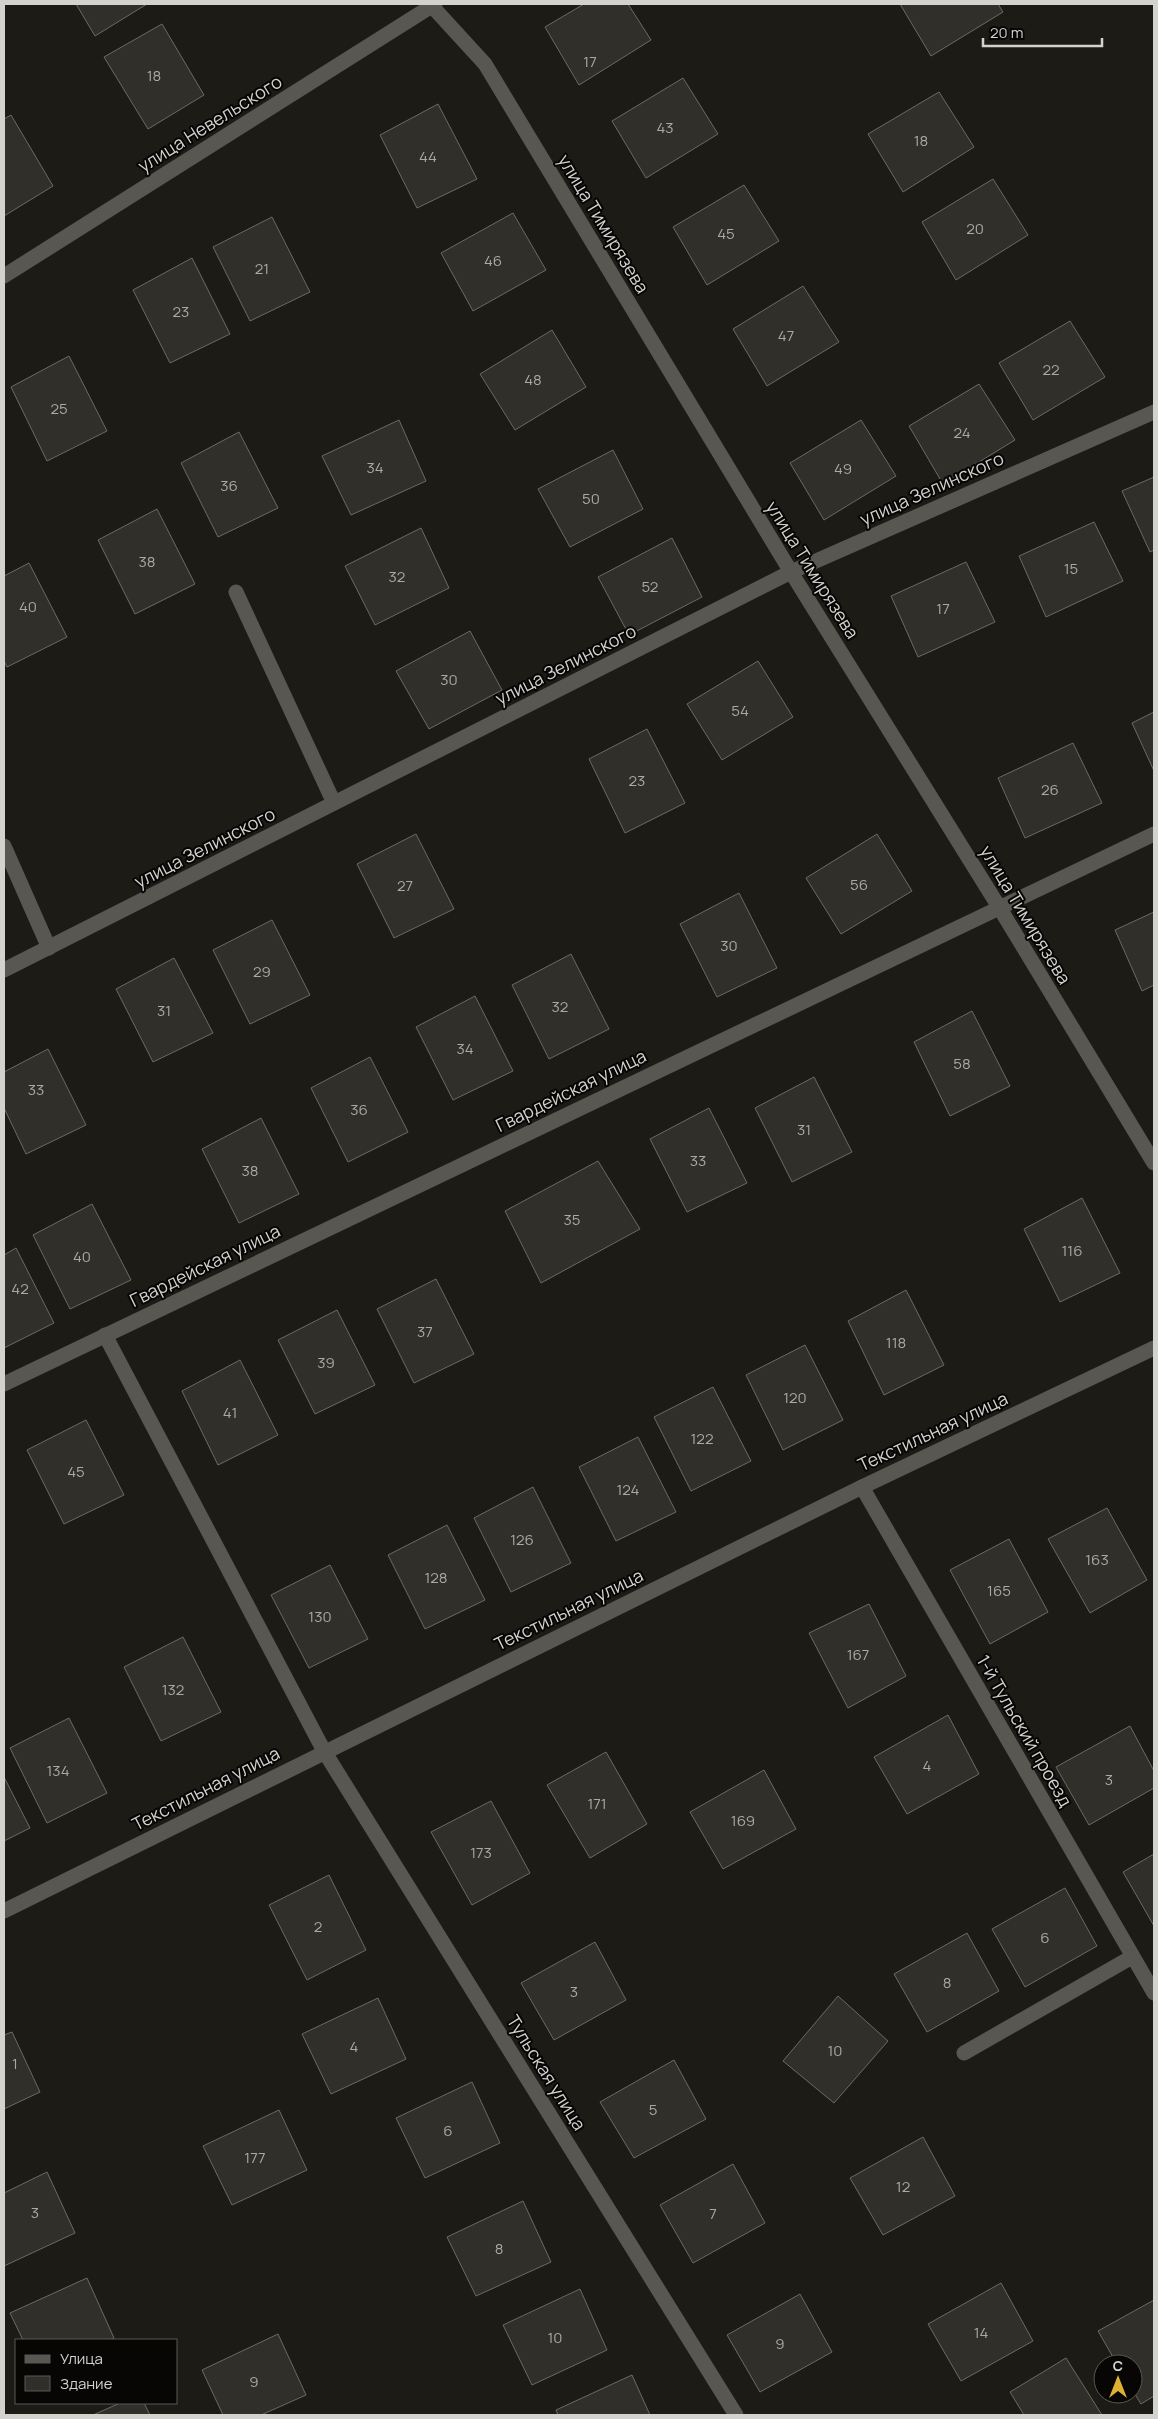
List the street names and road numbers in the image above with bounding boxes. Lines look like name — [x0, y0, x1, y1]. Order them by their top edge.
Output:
street label: улица Невельского — [133, 69, 286, 177]
street label: улица Тимирязева — [553, 150, 655, 297]
street label: улица Зелинского — [856, 446, 1007, 531]
street label: улица Тимирязева — [761, 496, 865, 643]
street label: улица Зелинского — [491, 618, 640, 710]
street label: улица Зелинского — [130, 801, 279, 893]
street label: улица Тимирязева — [975, 841, 1077, 988]
street label: Гвардейская улица — [491, 1043, 650, 1137]
street label: Гвардейская улица — [125, 1218, 284, 1312]
street label: Текстильная улица — [854, 1386, 1011, 1476]
street label: Текстильная улица — [490, 1563, 647, 1656]
street label: 1-й Тульский проезд — [972, 1650, 1078, 1811]
street label: Текстильная улица — [128, 1741, 283, 1836]
street label: Тульская улица — [502, 2010, 592, 2135]

